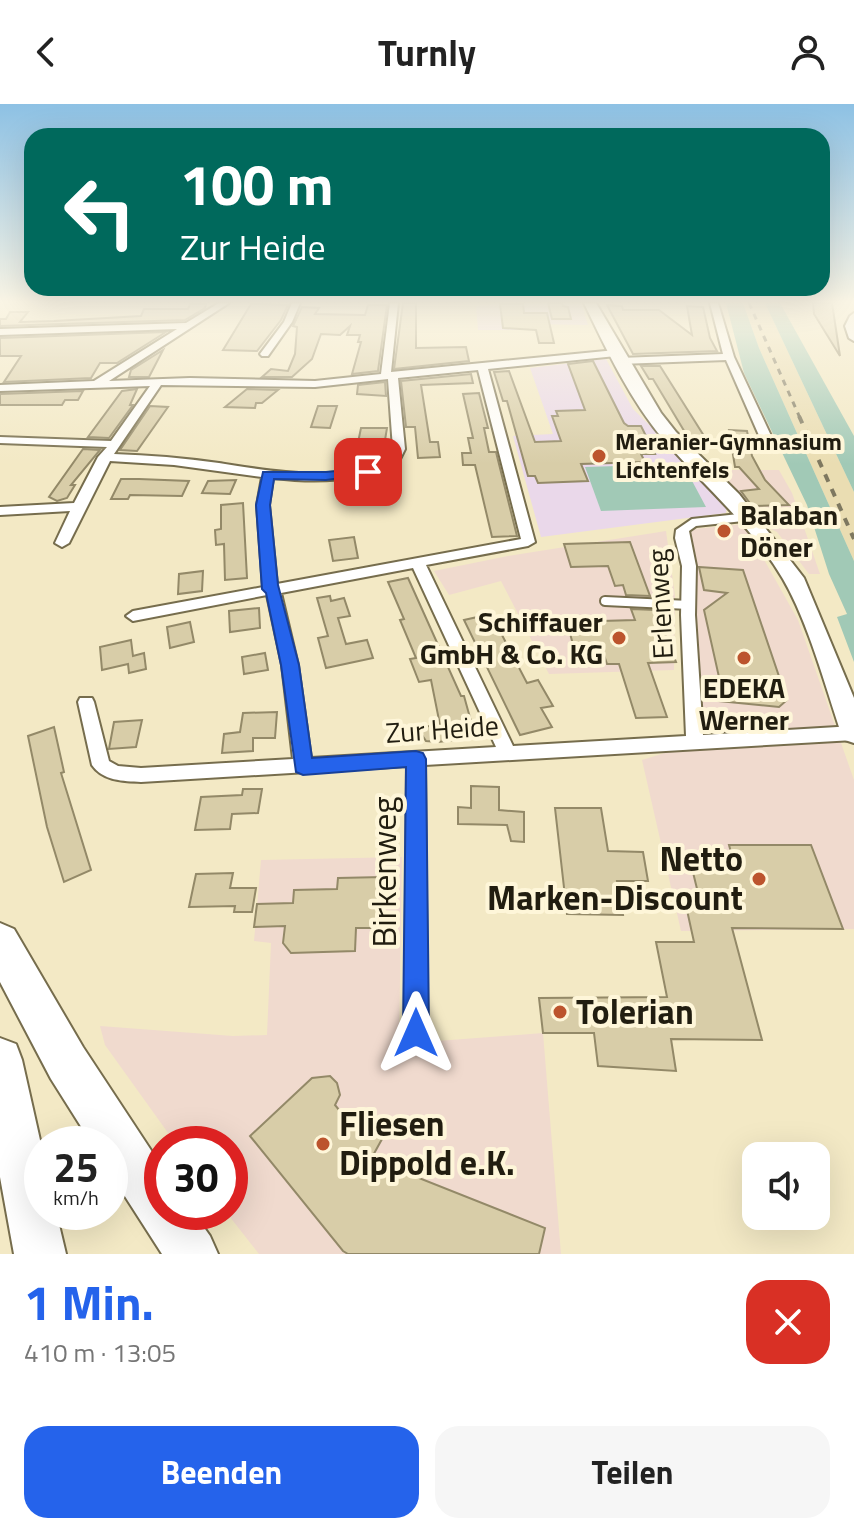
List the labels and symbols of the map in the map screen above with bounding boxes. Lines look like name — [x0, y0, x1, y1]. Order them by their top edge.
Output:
place label: Meranier-Gymnasium Lichtenfels — [615, 423, 842, 487]
pin — [334, 438, 402, 506]
marker: Meranier-Gymnasium Lichtenfels — [590, 447, 608, 465]
place label: Balaban Döner — [740, 493, 838, 568]
marker: Balaban Döner — [715, 522, 733, 540]
street label: Erlenweg — [635, 548, 684, 660]
place label: Schiffauer GmbH & Co. KG — [420, 600, 603, 675]
marker: Schiffauer GmbH & Co. KG — [610, 629, 628, 647]
marker: EDEKA Werner — [735, 649, 753, 667]
place label: EDEKA Werner — [699, 666, 789, 741]
street label: Zur Heide — [384, 703, 500, 754]
street label: Birkenweg — [357, 796, 409, 948]
place label: Netto Marken-Discount — [487, 832, 743, 923]
marker: Netto Marken-Discount — [750, 870, 768, 888]
place label: Tolerian — [576, 985, 694, 1037]
position arrow — [374, 991, 458, 1075]
marker: Tolerian — [551, 1003, 569, 1021]
place label: Fliesen Dippold e.K. — [339, 1097, 515, 1188]
speed limit sign: 30 — [144, 1126, 248, 1230]
marker: Fliesen Dippold e.K. — [314, 1135, 332, 1153]

